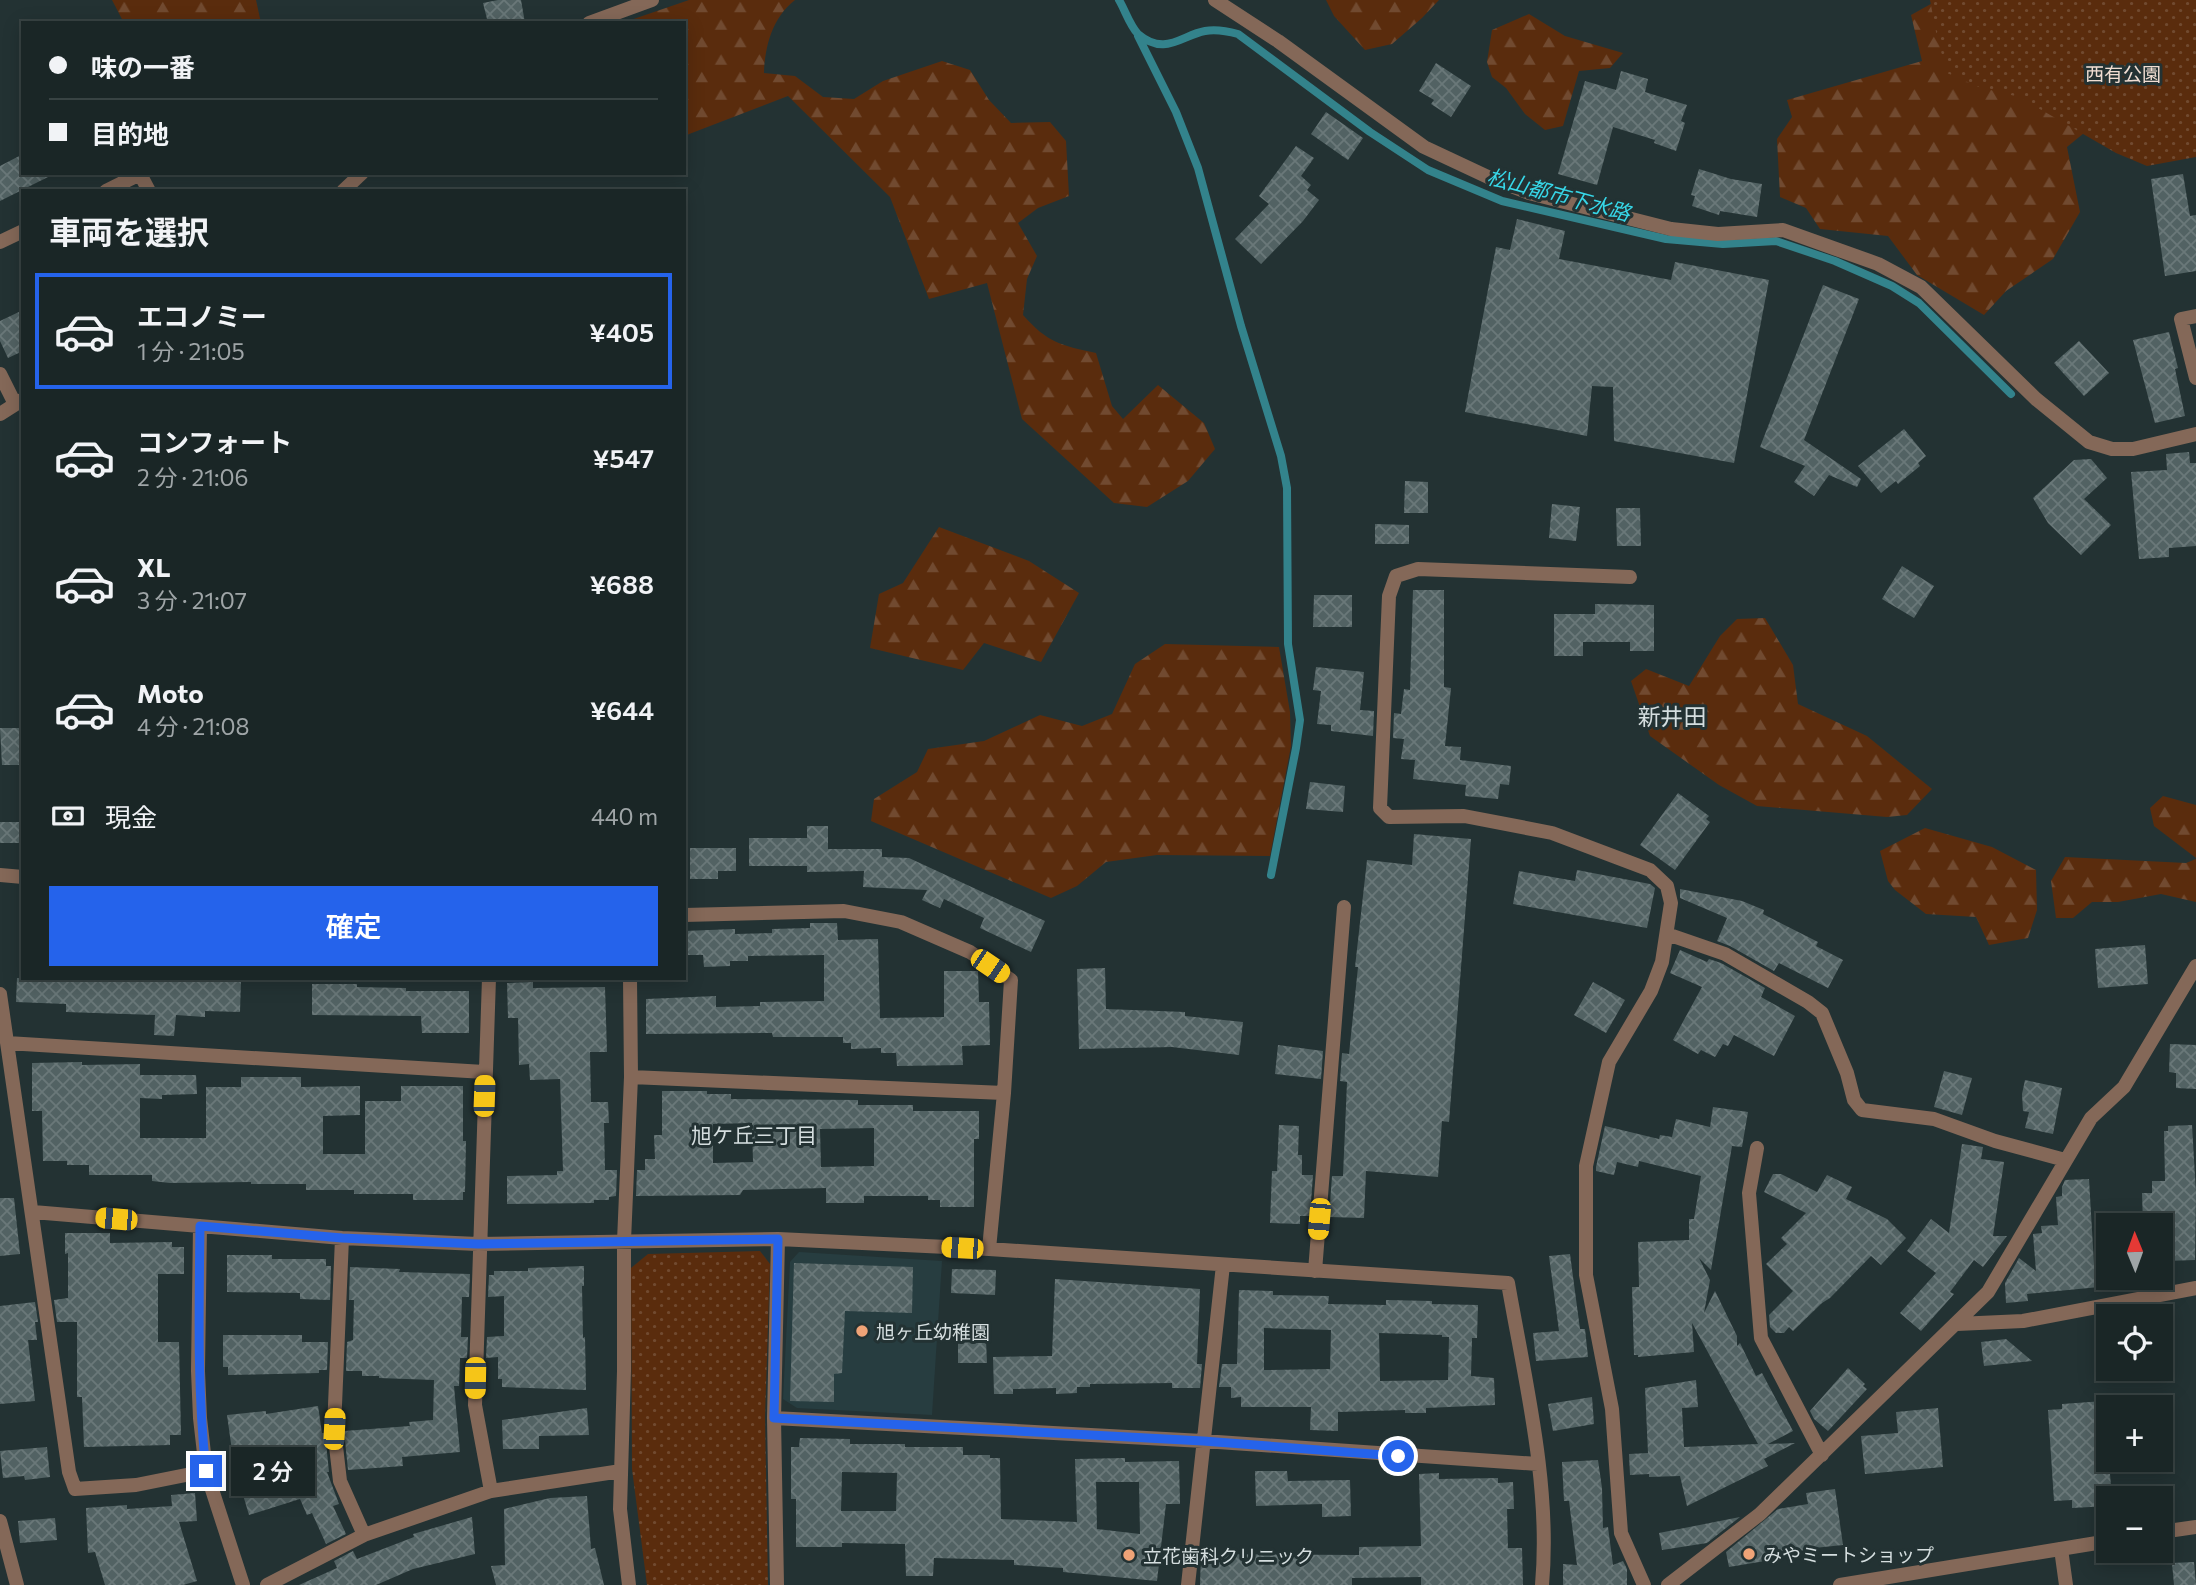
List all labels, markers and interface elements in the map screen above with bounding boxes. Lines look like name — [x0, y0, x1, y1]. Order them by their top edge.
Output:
text: 味の一番 — [91, 51, 195, 82]
park label: 西有公園 — [2085, 62, 2161, 85]
text: 目的地 — [91, 118, 169, 149]
water label: 松山都市下水路 — [1485, 163, 1635, 226]
text: 車両を選択 — [49, 211, 209, 251]
icon: car — [53, 300, 116, 363]
text: エコノミー — [137, 300, 267, 331]
text: ¥405 — [589, 316, 654, 347]
text: 1 分 · 21:05 — [137, 337, 245, 365]
icon: car — [53, 426, 116, 489]
text: コンフォート — [137, 426, 292, 457]
text: ¥547 — [593, 442, 654, 473]
text: 2 分 · 21:06 — [137, 463, 248, 491]
text: XL — [137, 551, 171, 582]
icon: car — [53, 552, 116, 615]
text: ¥688 — [590, 568, 654, 599]
text: 3 分 · 21:07 — [137, 586, 247, 614]
text: Moto — [137, 677, 204, 708]
icon: car — [53, 678, 116, 741]
text: ¥644 — [590, 694, 654, 725]
district label: 新井田 — [1638, 702, 1707, 730]
text: 4 分 · 21:08 — [137, 712, 249, 740]
icon: cash — [49, 797, 87, 835]
text: 現金 — [105, 801, 157, 832]
text: 440 m — [591, 802, 658, 830]
button: 確定 — [49, 886, 658, 966]
car — [967, 946, 1014, 986]
car — [473, 1075, 496, 1117]
district label: 旭ケ丘三丁目 — [691, 1122, 817, 1147]
car — [1307, 1197, 1332, 1241]
car — [95, 1207, 138, 1231]
north arrow — [2096, 1213, 2174, 1290]
map controls — [2096, 1213, 2173, 1563]
car — [941, 1236, 984, 1260]
button: locate — [2096, 1304, 2173, 1381]
place label: 旭ヶ丘幼稚園 — [876, 1320, 990, 1343]
marker: 旭ヶ丘幼稚園 — [854, 1323, 870, 1339]
car — [465, 1357, 486, 1399]
button: + — [2096, 1395, 2173, 1472]
car — [323, 1407, 346, 1451]
route start — [1382, 1440, 1414, 1472]
callout: 2 分 — [230, 1446, 314, 1496]
route end — [190, 1455, 222, 1487]
text: 2 分 — [253, 1457, 293, 1485]
button: − — [2096, 1486, 2173, 1563]
place label: みやミートショップ — [1763, 1543, 1934, 1566]
place label: 立花歯科クリニック — [1143, 1544, 1314, 1567]
marker: みやミートショップ — [1741, 1546, 1757, 1562]
marker: 立花歯科クリニック — [1121, 1547, 1137, 1563]

